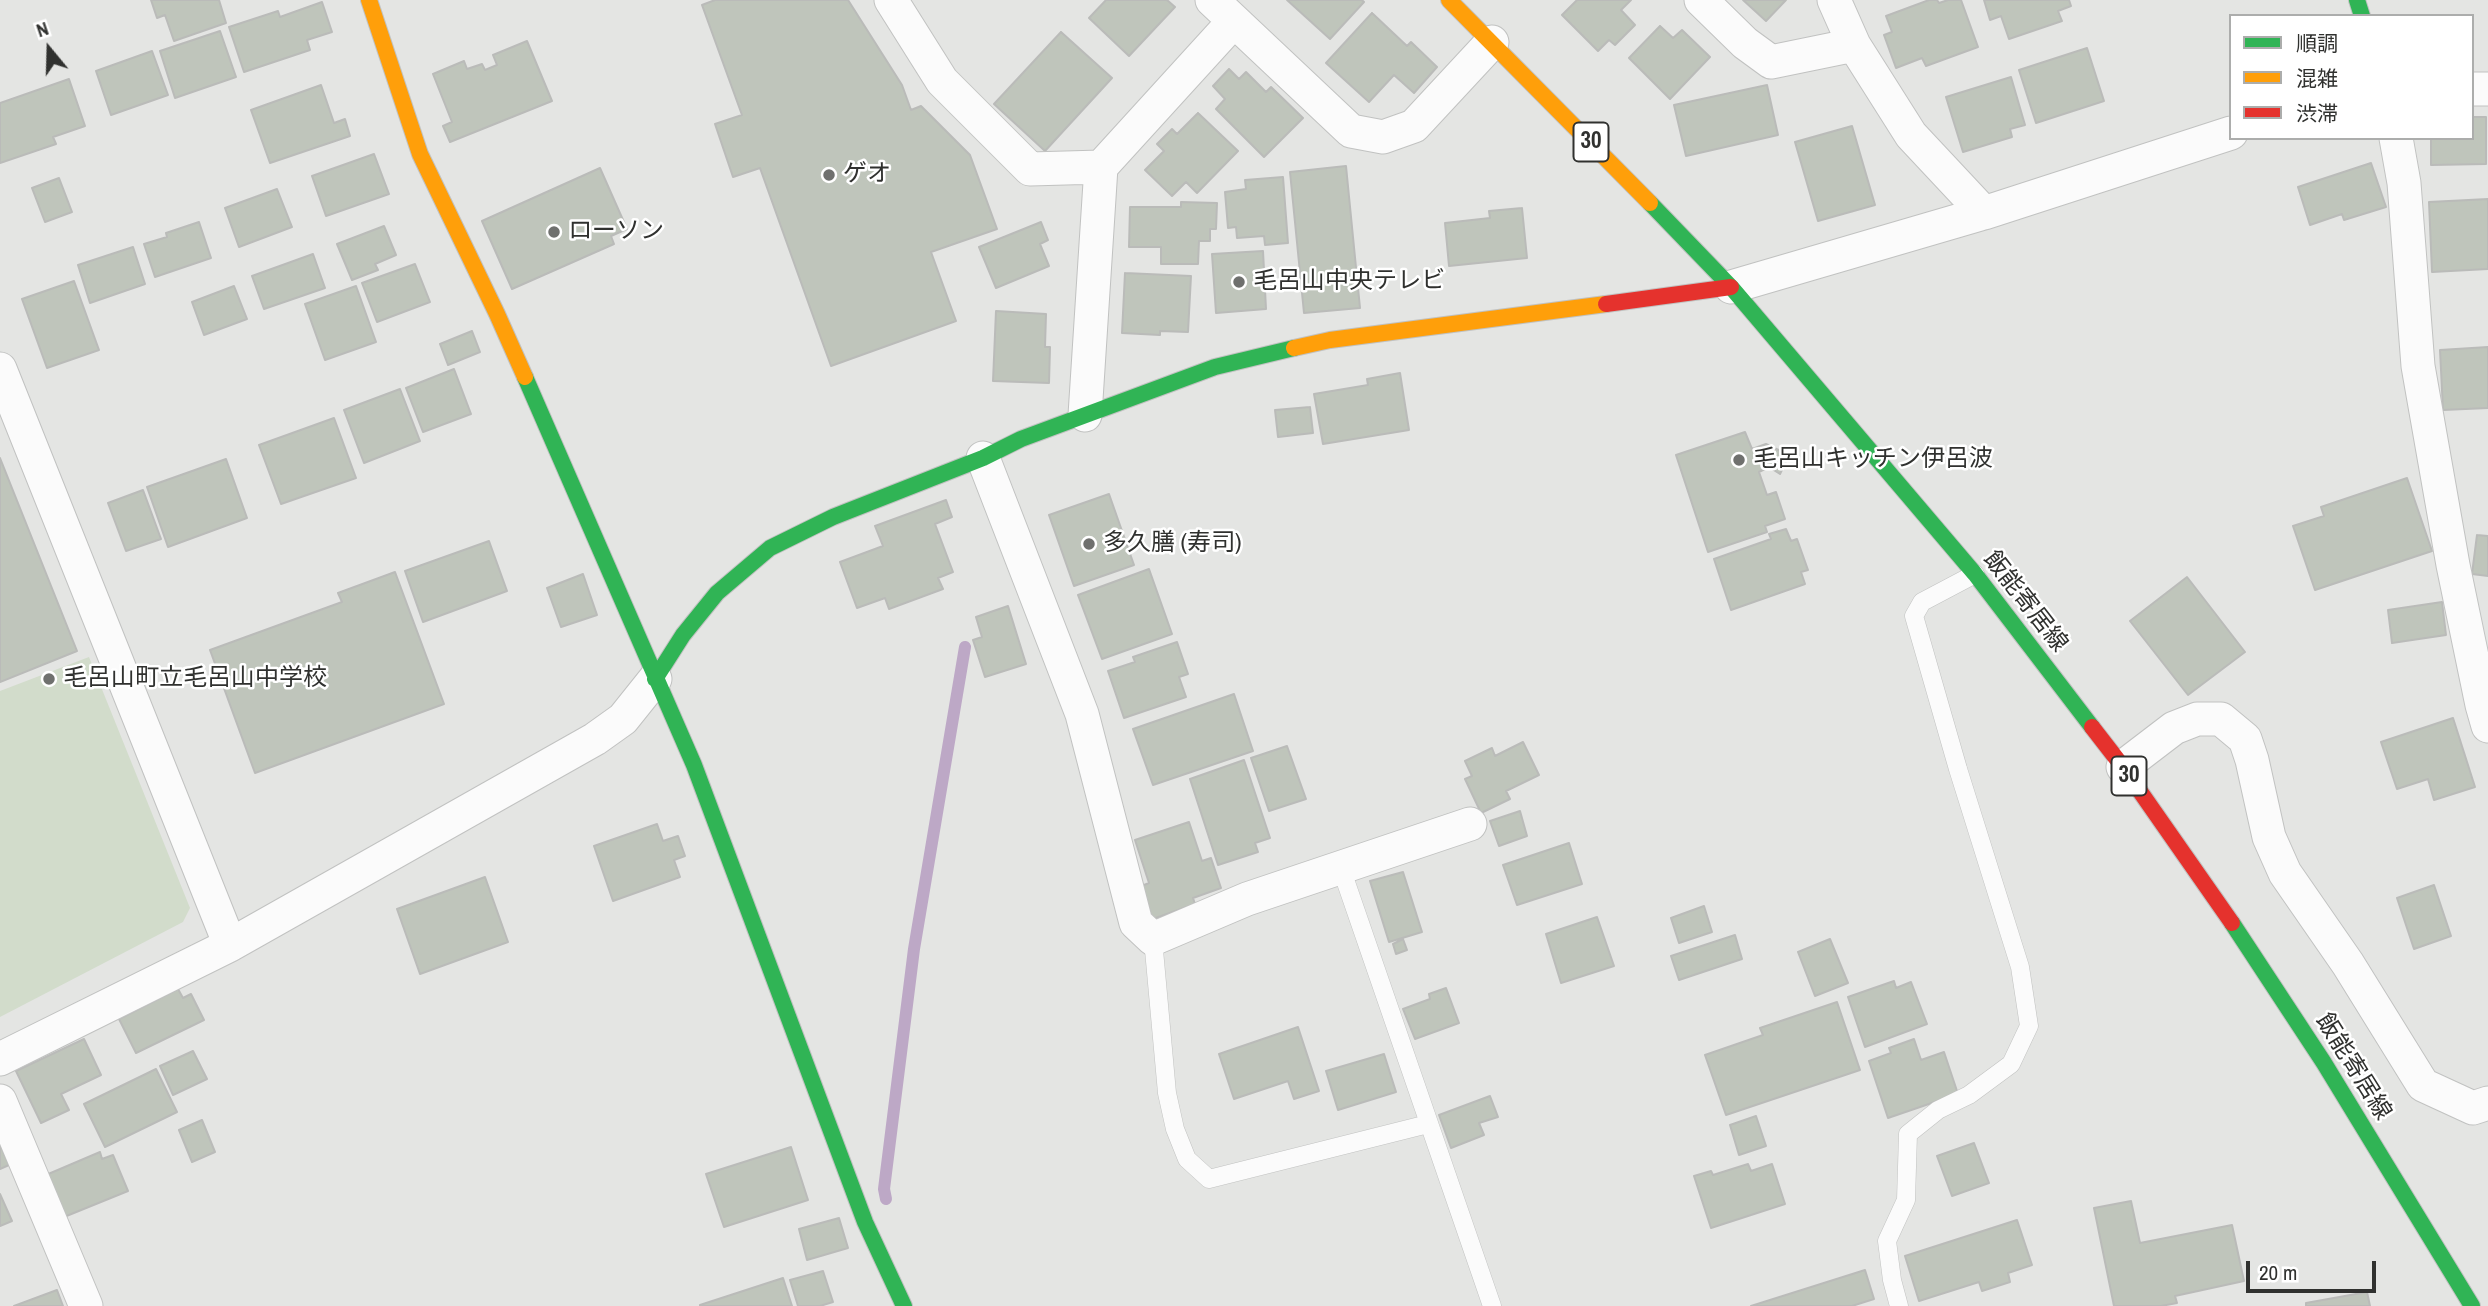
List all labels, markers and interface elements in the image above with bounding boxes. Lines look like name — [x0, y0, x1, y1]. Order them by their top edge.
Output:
north arrow — [14, 14, 84, 84]
legend — [2229, 14, 2474, 140]
text: N — [33, 15, 52, 43]
text: 順調 — [2296, 29, 2338, 58]
text: 混雑 — [2296, 64, 2338, 93]
text: 渋滞 — [2296, 99, 2338, 128]
road number: 30 — [1574, 122, 1608, 162]
place label: ゲオ — [843, 161, 891, 189]
marker: ゲオ — [821, 167, 837, 183]
place label: ローソン — [568, 218, 664, 246]
marker: ローソン — [546, 224, 562, 240]
place label: 毛呂山中央テレビ — [1253, 268, 1445, 296]
marker: 毛呂山中央テレビ — [1231, 274, 1247, 290]
place label: 毛呂山キッチン伊呂波 — [1753, 446, 1993, 474]
marker: 毛呂山キッチン伊呂波 — [1731, 452, 1747, 468]
place label: 多久膳 (寿司) — [1103, 530, 1242, 558]
marker: 多久膳 (寿司) — [1081, 536, 1097, 552]
street label: 飯能寄居線 — [1977, 546, 2073, 658]
place label: 毛呂山町立毛呂山中学校 — [63, 665, 327, 693]
marker: 毛呂山町立毛呂山中学校 — [41, 671, 57, 687]
road number: 30 — [2112, 756, 2146, 796]
street label: 飯能寄居線 — [2309, 1008, 2397, 1126]
scale bar — [2250, 1246, 2380, 1290]
text: 20 m — [2259, 1258, 2297, 1287]

